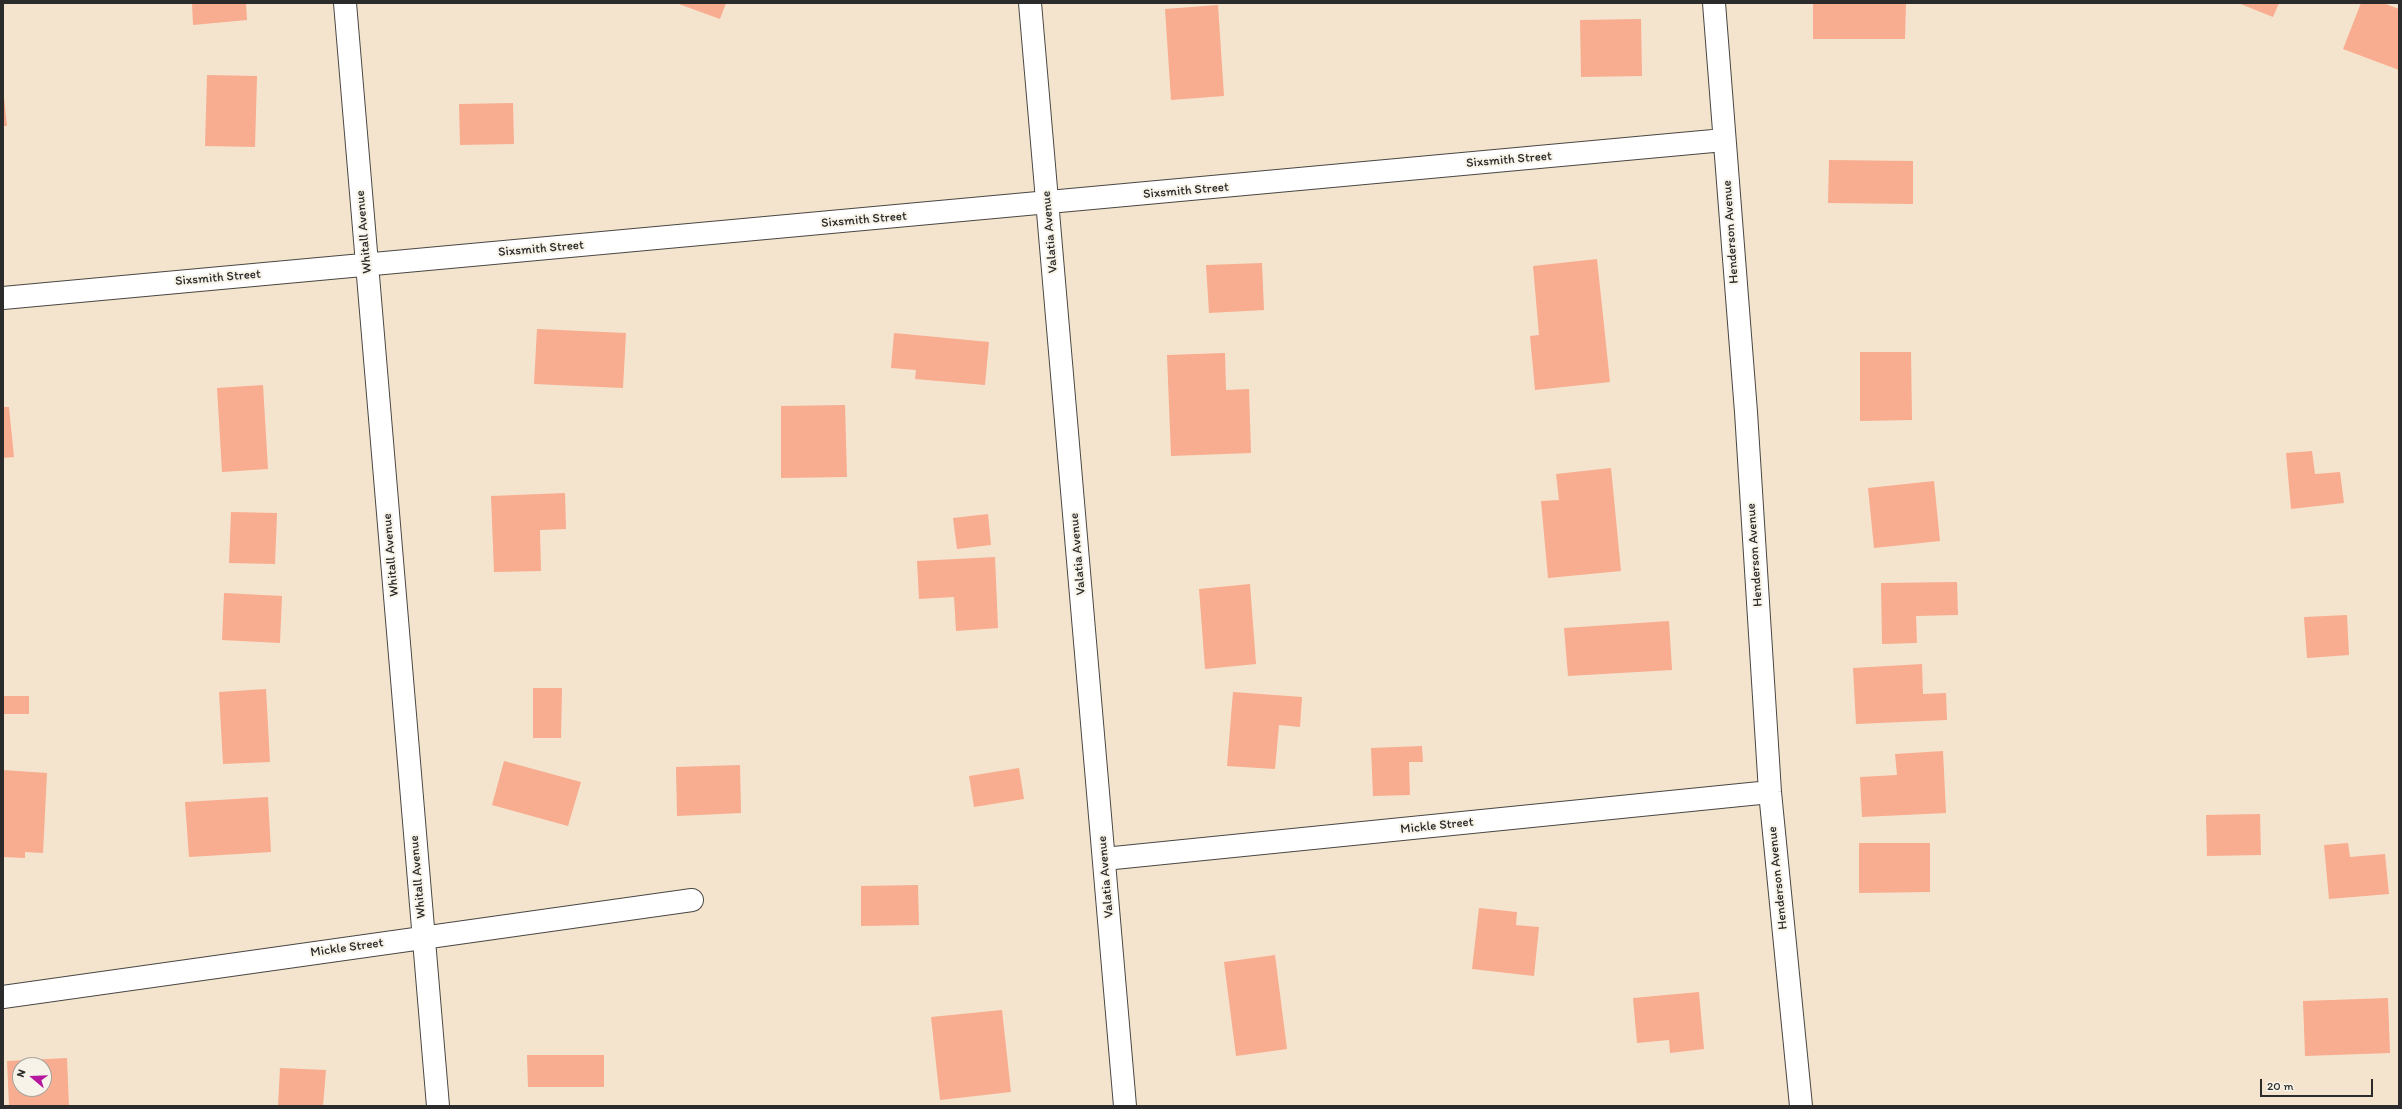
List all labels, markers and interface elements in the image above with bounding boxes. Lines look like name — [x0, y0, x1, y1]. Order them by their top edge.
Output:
street label: Sixsmith Street — [1466, 148, 1552, 172]
street label: Sixsmith Street — [1143, 179, 1229, 203]
street label: Henderson Avenue — [1720, 180, 1742, 284]
street label: Whitall Avenue — [353, 190, 375, 274]
street label: Valatia Avenue — [1039, 190, 1061, 274]
street label: Sixsmith Street — [821, 208, 907, 232]
street label: Sixsmith Street — [498, 237, 584, 261]
street label: Sixsmith Street — [175, 266, 261, 290]
street label: Henderson Avenue — [1744, 503, 1766, 607]
street label: Valatia Avenue — [1067, 512, 1089, 596]
street label: Whitall Avenue — [380, 513, 402, 597]
street label: Mickle Street — [1400, 814, 1474, 838]
street label: Henderson Avenue — [1765, 826, 1791, 930]
street label: Whitall Avenue — [407, 835, 429, 919]
street label: Valatia Avenue — [1095, 835, 1117, 919]
street label: Mickle Street — [310, 935, 384, 961]
north arrow — [12, 1057, 52, 1097]
text: N — [14, 1068, 28, 1079]
scale bar — [2262, 1071, 2375, 1097]
text: 20 m — [2267, 1079, 2294, 1093]

